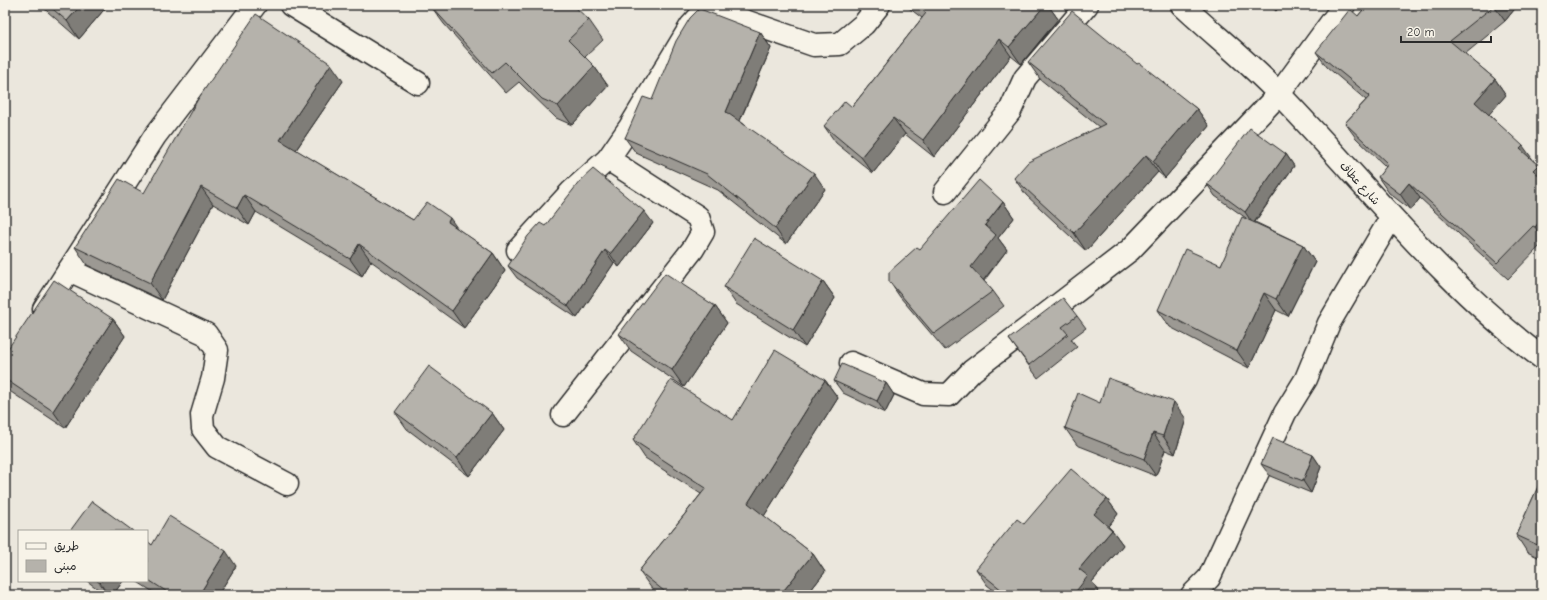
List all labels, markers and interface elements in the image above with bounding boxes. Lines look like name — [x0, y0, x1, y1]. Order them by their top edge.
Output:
scale bar — [1401, 18, 1491, 44]
text: 20 m — [1407, 25, 1435, 39]
street label: شارع عطاف — [1335, 159, 1382, 209]
legend — [18, 530, 148, 582]
text: طريق — [54, 539, 79, 553]
text: مبنى — [54, 559, 77, 574]

